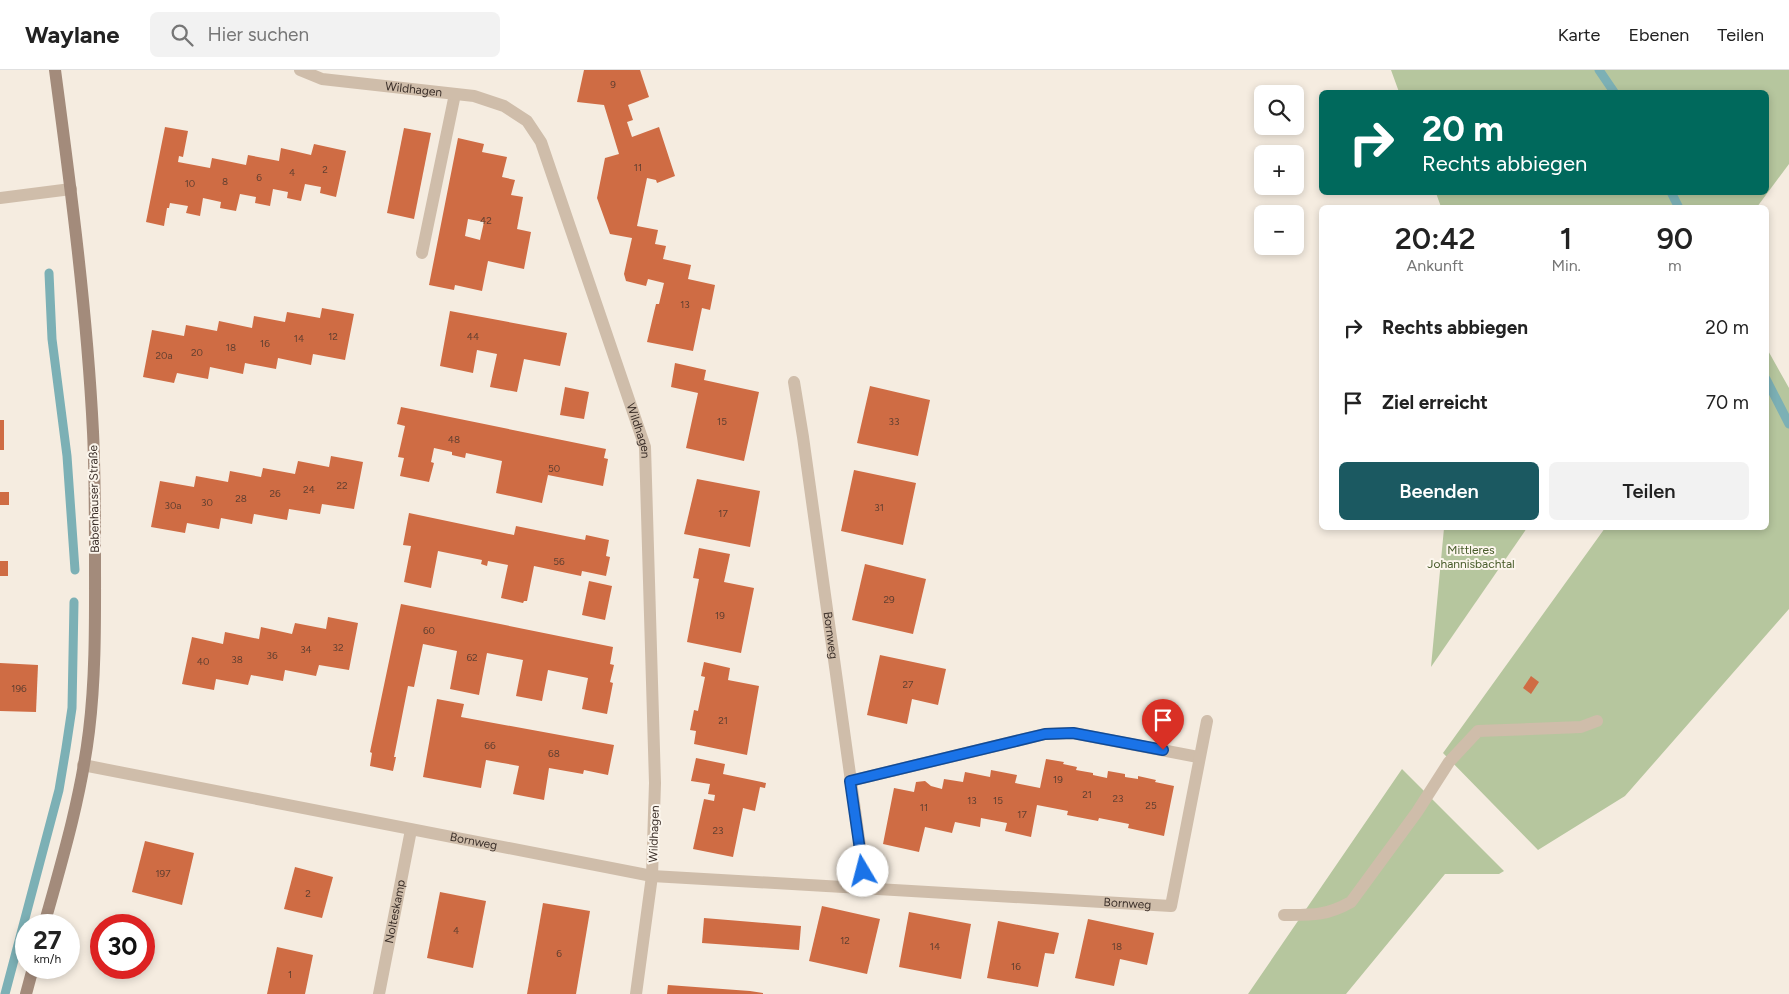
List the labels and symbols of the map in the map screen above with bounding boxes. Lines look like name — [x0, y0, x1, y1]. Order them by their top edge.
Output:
house number: 9 — [610, 78, 616, 91]
street label: Wildhagen — [384, 79, 443, 99]
house number: 11 — [634, 161, 642, 174]
house number: 2 — [322, 163, 328, 176]
house number: 4 — [289, 166, 295, 179]
house number: 6 — [256, 171, 262, 184]
house number: 8 — [222, 175, 228, 188]
house number: 10 — [185, 177, 195, 190]
house number: 42 — [480, 214, 492, 227]
house number: 13 — [680, 298, 690, 311]
house number: 12 — [328, 330, 338, 343]
house number: 44 — [467, 330, 479, 343]
house number: 14 — [294, 332, 304, 345]
house number: 16 — [260, 337, 270, 350]
house number: 18 — [226, 341, 236, 354]
house number: 20 — [191, 346, 203, 359]
house number: 20a — [155, 349, 173, 362]
street label: Wildhagen — [624, 401, 652, 459]
house number: 15 — [717, 415, 727, 428]
house number: 33 — [889, 415, 899, 428]
house number: 48 — [448, 433, 460, 446]
street label: Babenhauser Straße — [86, 445, 102, 553]
house number: 50 — [548, 462, 560, 475]
house number: 22 — [336, 479, 348, 492]
house number: 24 — [303, 483, 315, 496]
house number: 26 — [269, 487, 281, 500]
house number: 28 — [235, 492, 247, 505]
house number: 30 — [201, 496, 213, 509]
house number: 30a — [165, 499, 181, 512]
house number: 31 — [874, 501, 884, 514]
house number: 17 — [718, 507, 728, 520]
park label: Mittleres Johannisbachtal — [1427, 543, 1515, 571]
house number: 56 — [553, 555, 565, 568]
house number: 29 — [883, 593, 895, 606]
house number: 19 — [715, 609, 725, 622]
street label: Bornweg — [820, 611, 841, 660]
house number: 60 — [423, 624, 435, 637]
house number: 32 — [332, 641, 344, 654]
house number: 34 — [300, 643, 312, 656]
house number: 36 — [266, 649, 278, 662]
house number: 62 — [466, 651, 478, 664]
house number: 38 — [231, 653, 243, 666]
house number: 40 — [197, 655, 209, 668]
house number: 27 — [903, 678, 914, 691]
house number: 196 — [11, 682, 27, 695]
pin — [1142, 699, 1184, 750]
house number: 21 — [718, 714, 728, 727]
house number: 66 — [484, 739, 496, 752]
house number: 68 — [548, 747, 560, 760]
house number: 19 — [1053, 773, 1063, 786]
house number: 21 — [1082, 788, 1092, 801]
house number: 23 — [1112, 792, 1124, 805]
house number: 13 — [967, 794, 977, 807]
house number: 15 — [993, 794, 1003, 807]
house number: 25 — [1145, 799, 1157, 812]
house number: 11 — [920, 801, 928, 814]
street label: Wildhagen — [646, 805, 662, 863]
house number: 17 — [1017, 808, 1027, 821]
house number: 23 — [712, 824, 724, 837]
street label: Bornweg — [449, 830, 498, 853]
position arrow — [836, 844, 888, 896]
house number: 197 — [155, 867, 171, 880]
street label: Nolteskamp — [382, 878, 408, 945]
house number: 2 — [305, 887, 311, 900]
street label: Bornweg — [1103, 895, 1152, 912]
speed limit sign: 30 — [90, 914, 155, 979]
house number: 4 — [453, 924, 459, 937]
house number: 12 — [840, 934, 850, 947]
house number: 14 — [930, 940, 940, 953]
house number: 18 — [1112, 940, 1122, 953]
house number: 6 — [556, 947, 562, 960]
house number: 16 — [1011, 960, 1021, 973]
house number: 1 — [288, 968, 292, 981]

